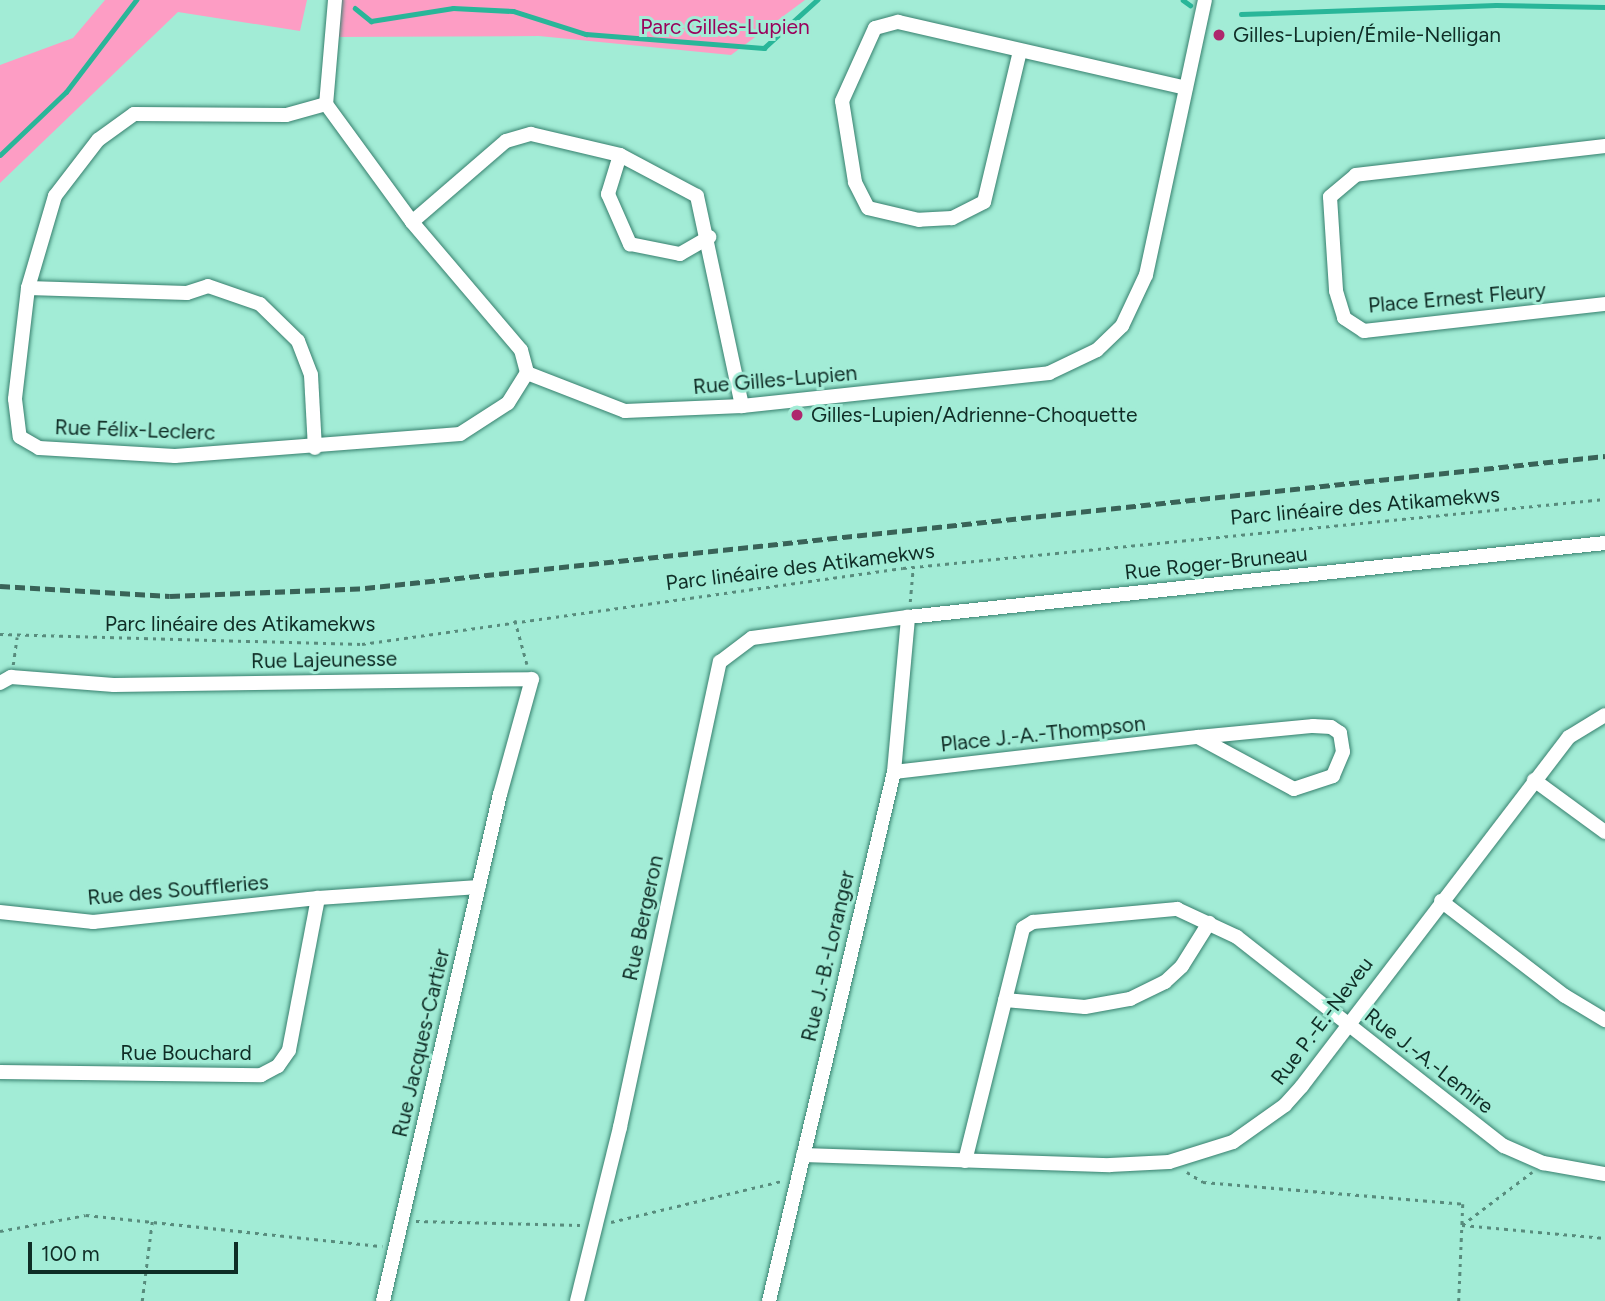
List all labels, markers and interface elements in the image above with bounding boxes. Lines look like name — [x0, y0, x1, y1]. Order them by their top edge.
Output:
park label: Parc Gilles-Lupien — [640, 14, 810, 40]
place label: Gilles-Lupien/Émile-Nelligan — [1233, 22, 1501, 48]
marker: Gilles-Lupien/Émile-Nelligan — [1211, 27, 1227, 43]
street label: Place Ernest Fleury — [1367, 278, 1547, 318]
street label: Rue Gilles-Lupien — [692, 360, 858, 400]
place label: Gilles-Lupien/Adrienne-Choquette — [811, 402, 1137, 428]
marker: Gilles-Lupien/Adrienne-Choquette — [789, 407, 805, 423]
street label: Rue Félix-Leclerc — [54, 415, 216, 445]
street label: Parc linéaire des Atikamekws — [1229, 482, 1501, 530]
street label: Parc linéaire des Atikamekws — [664, 538, 936, 596]
street label: Rue Roger-Bruneau — [1123, 541, 1309, 585]
street label: Parc linéaire des Atikamekws — [105, 611, 375, 637]
street label: Rue Lajeunesse — [251, 646, 397, 674]
street label: Place J.-A.-Thompson — [939, 711, 1147, 757]
street label: Rue Bergeron — [617, 853, 669, 983]
street label: Rue J.-B.-Loranger — [796, 868, 860, 1044]
street label: Rue des Souffleries — [86, 870, 270, 910]
street label: Rue Jacques-Cartier — [387, 946, 455, 1140]
street label: Rue P.-E.-Neveu — [1266, 952, 1378, 1090]
street label: Rue J.-A.-Lemire — [1360, 1003, 1498, 1119]
street label: Rue Bouchard — [120, 1040, 252, 1066]
scale bar — [32, 1228, 242, 1272]
text: 100 m — [41, 1241, 100, 1266]

